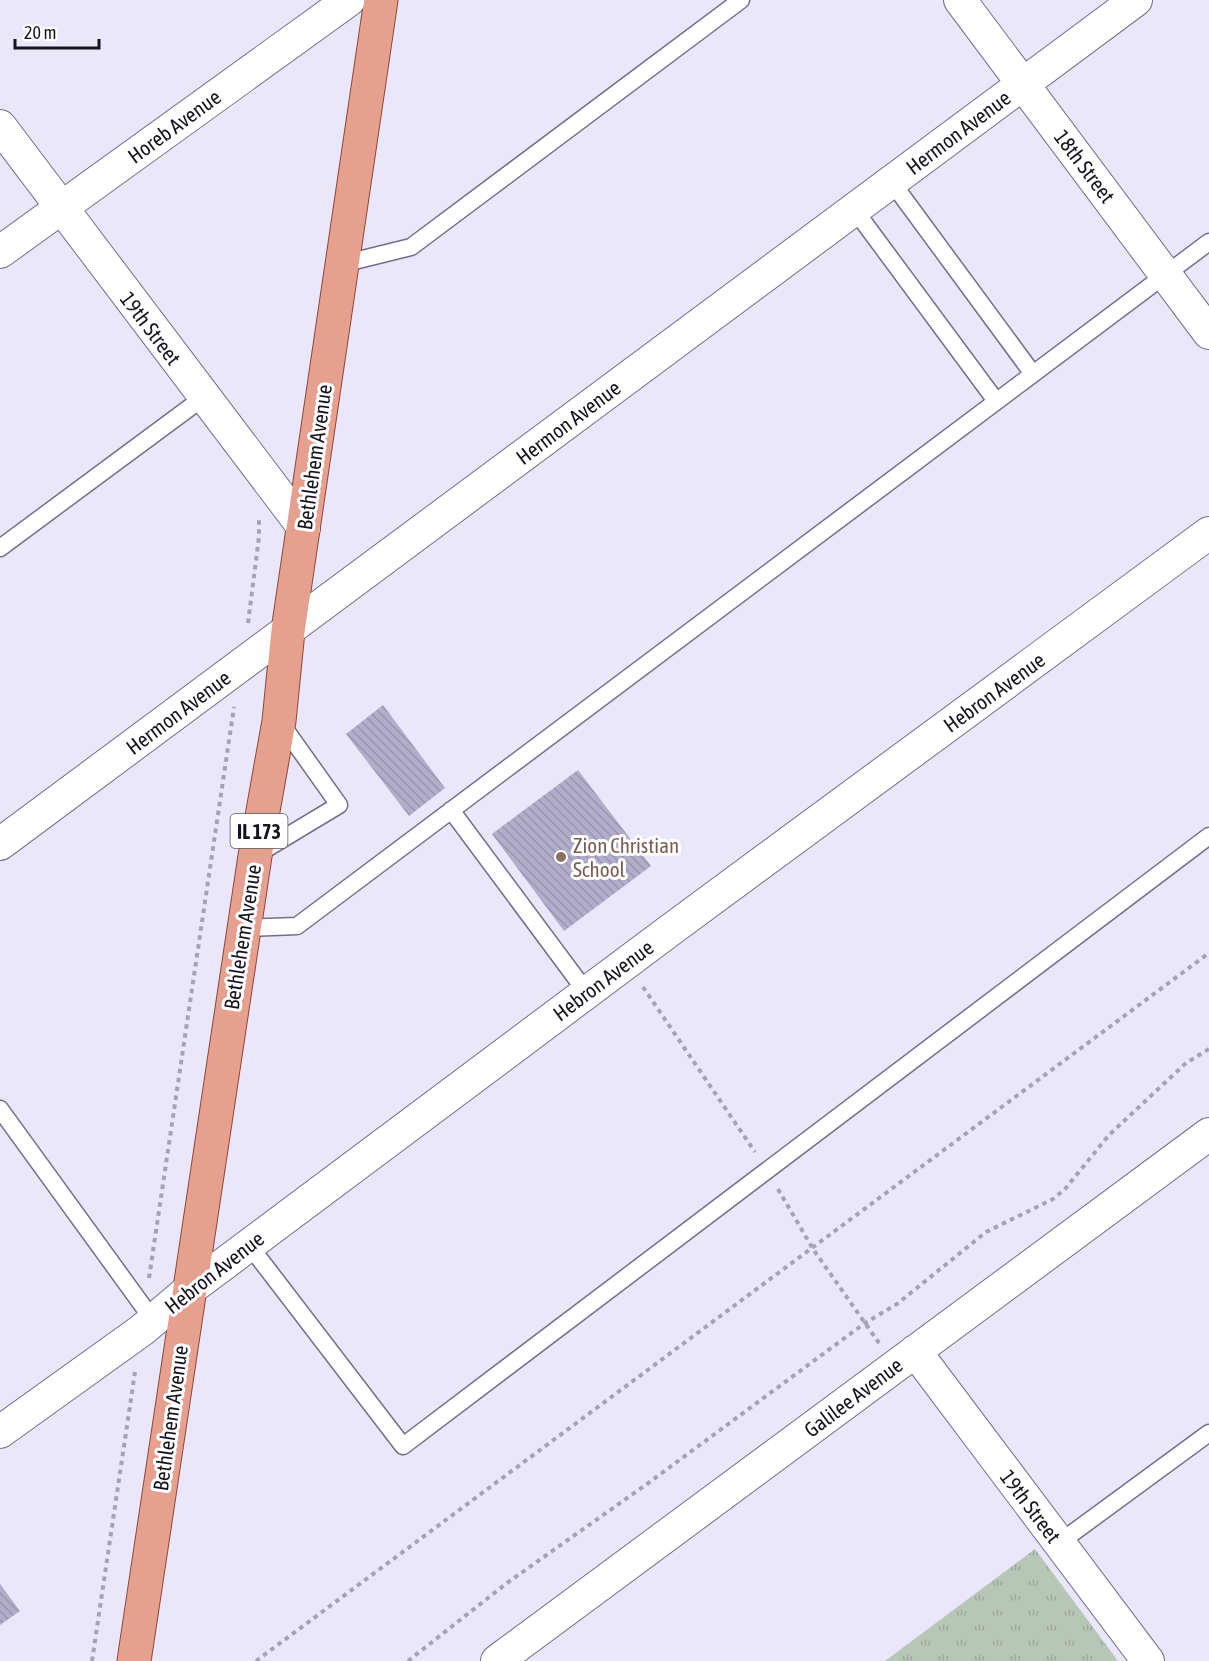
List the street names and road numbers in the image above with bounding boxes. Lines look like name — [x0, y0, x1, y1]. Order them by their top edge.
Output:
street label: Horeb Avenue — [123, 84, 225, 168]
street label: Hermon Avenue — [901, 85, 1015, 179]
street label: 18th Street — [1050, 125, 1120, 207]
street label: 19th Street — [116, 287, 186, 369]
street label: Hermon Avenue — [511, 375, 625, 469]
street label: Bethlehem Avenue — [292, 383, 336, 531]
street label: Hebron Avenue — [939, 647, 1049, 737]
street label: Hermon Avenue — [121, 665, 235, 759]
road number: IL 173 — [230, 814, 288, 848]
street label: Bethlehem Avenue — [219, 863, 265, 1011]
street label: Hebron Avenue — [548, 935, 658, 1025]
street label: Hebron Avenue — [160, 1226, 268, 1318]
street label: Bethlehem Avenue — [148, 1344, 192, 1492]
street label: Galilee Avenue — [799, 1352, 907, 1442]
street label: 19th Street — [996, 1465, 1066, 1547]

